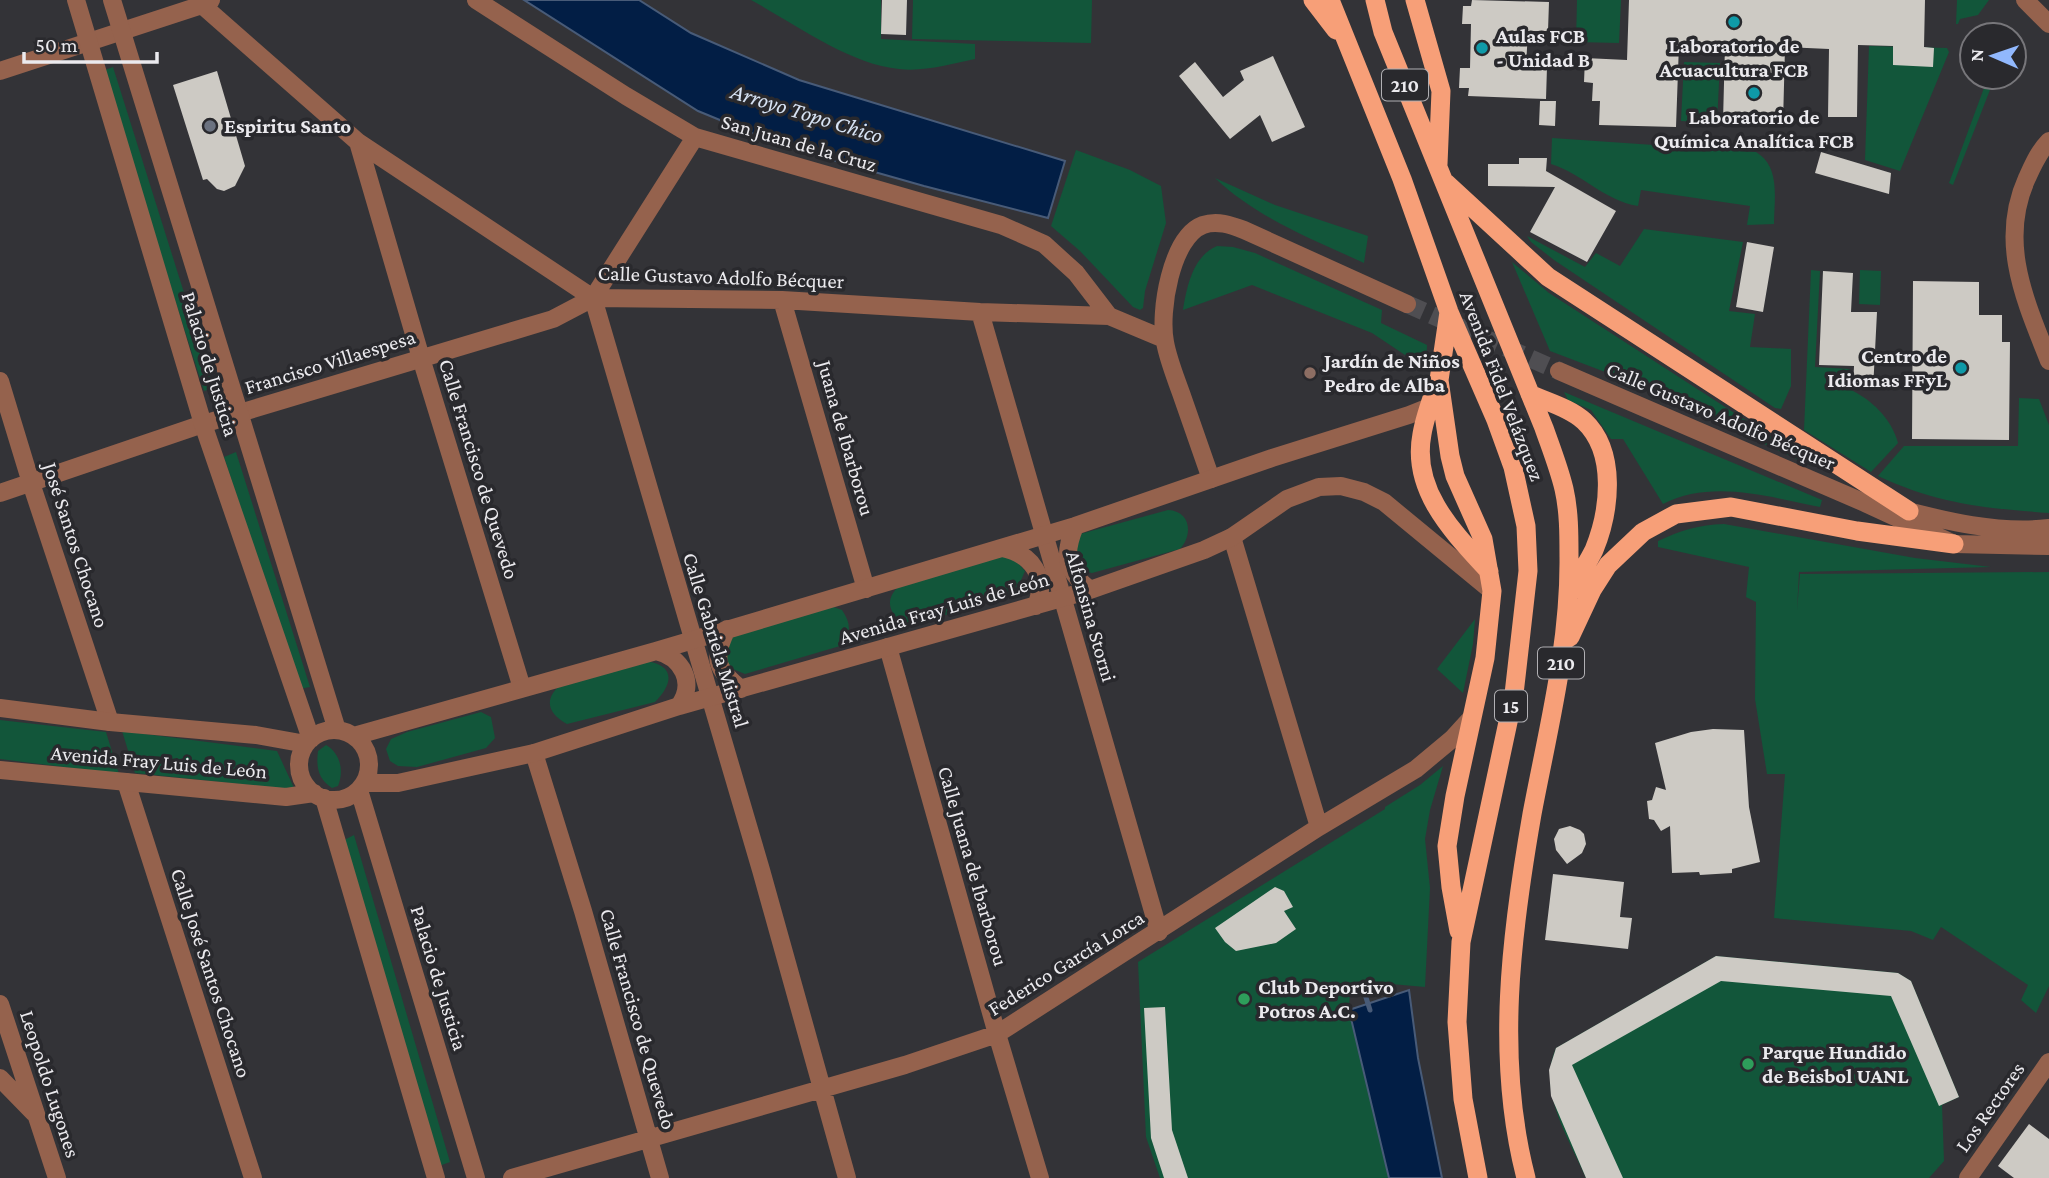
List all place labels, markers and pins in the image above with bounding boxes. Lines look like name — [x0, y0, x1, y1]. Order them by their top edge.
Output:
marker: Laboratorio de Acuacultura FCB — [1726, 14, 1742, 30]
place label: Aulas FCB - Unidad B — [1495, 24, 1590, 72]
place label: Laboratorio de Acuacultura FCB — [1658, 34, 1809, 82]
marker: Aulas FCB - Unidad B — [1474, 40, 1490, 56]
marker: Laboratorio de Química Analítica FCB — [1746, 85, 1762, 101]
place label: Laboratorio de Química Analítica FCB — [1654, 105, 1854, 153]
place label: Espiritu Santo — [224, 114, 351, 138]
marker: Espiritu Santo — [202, 118, 218, 134]
place label: Centro de Idiomas FFyL — [1827, 344, 1948, 392]
place label: Jardín de Niños Pedro de Alba — [1322, 349, 1460, 397]
marker: Centro de Idiomas FFyL — [1953, 360, 1969, 376]
marker: Jardín de Niños Pedro de Alba — [1302, 365, 1318, 381]
place label: Club Deportivo Potros A.C. — [1258, 975, 1394, 1023]
marker: Club Deportivo Potros A.C. — [1236, 991, 1252, 1007]
place label: Parque Hundido de Beisbol UANL — [1762, 1040, 1909, 1088]
marker: Parque Hundido de Beisbol UANL — [1740, 1056, 1756, 1072]

